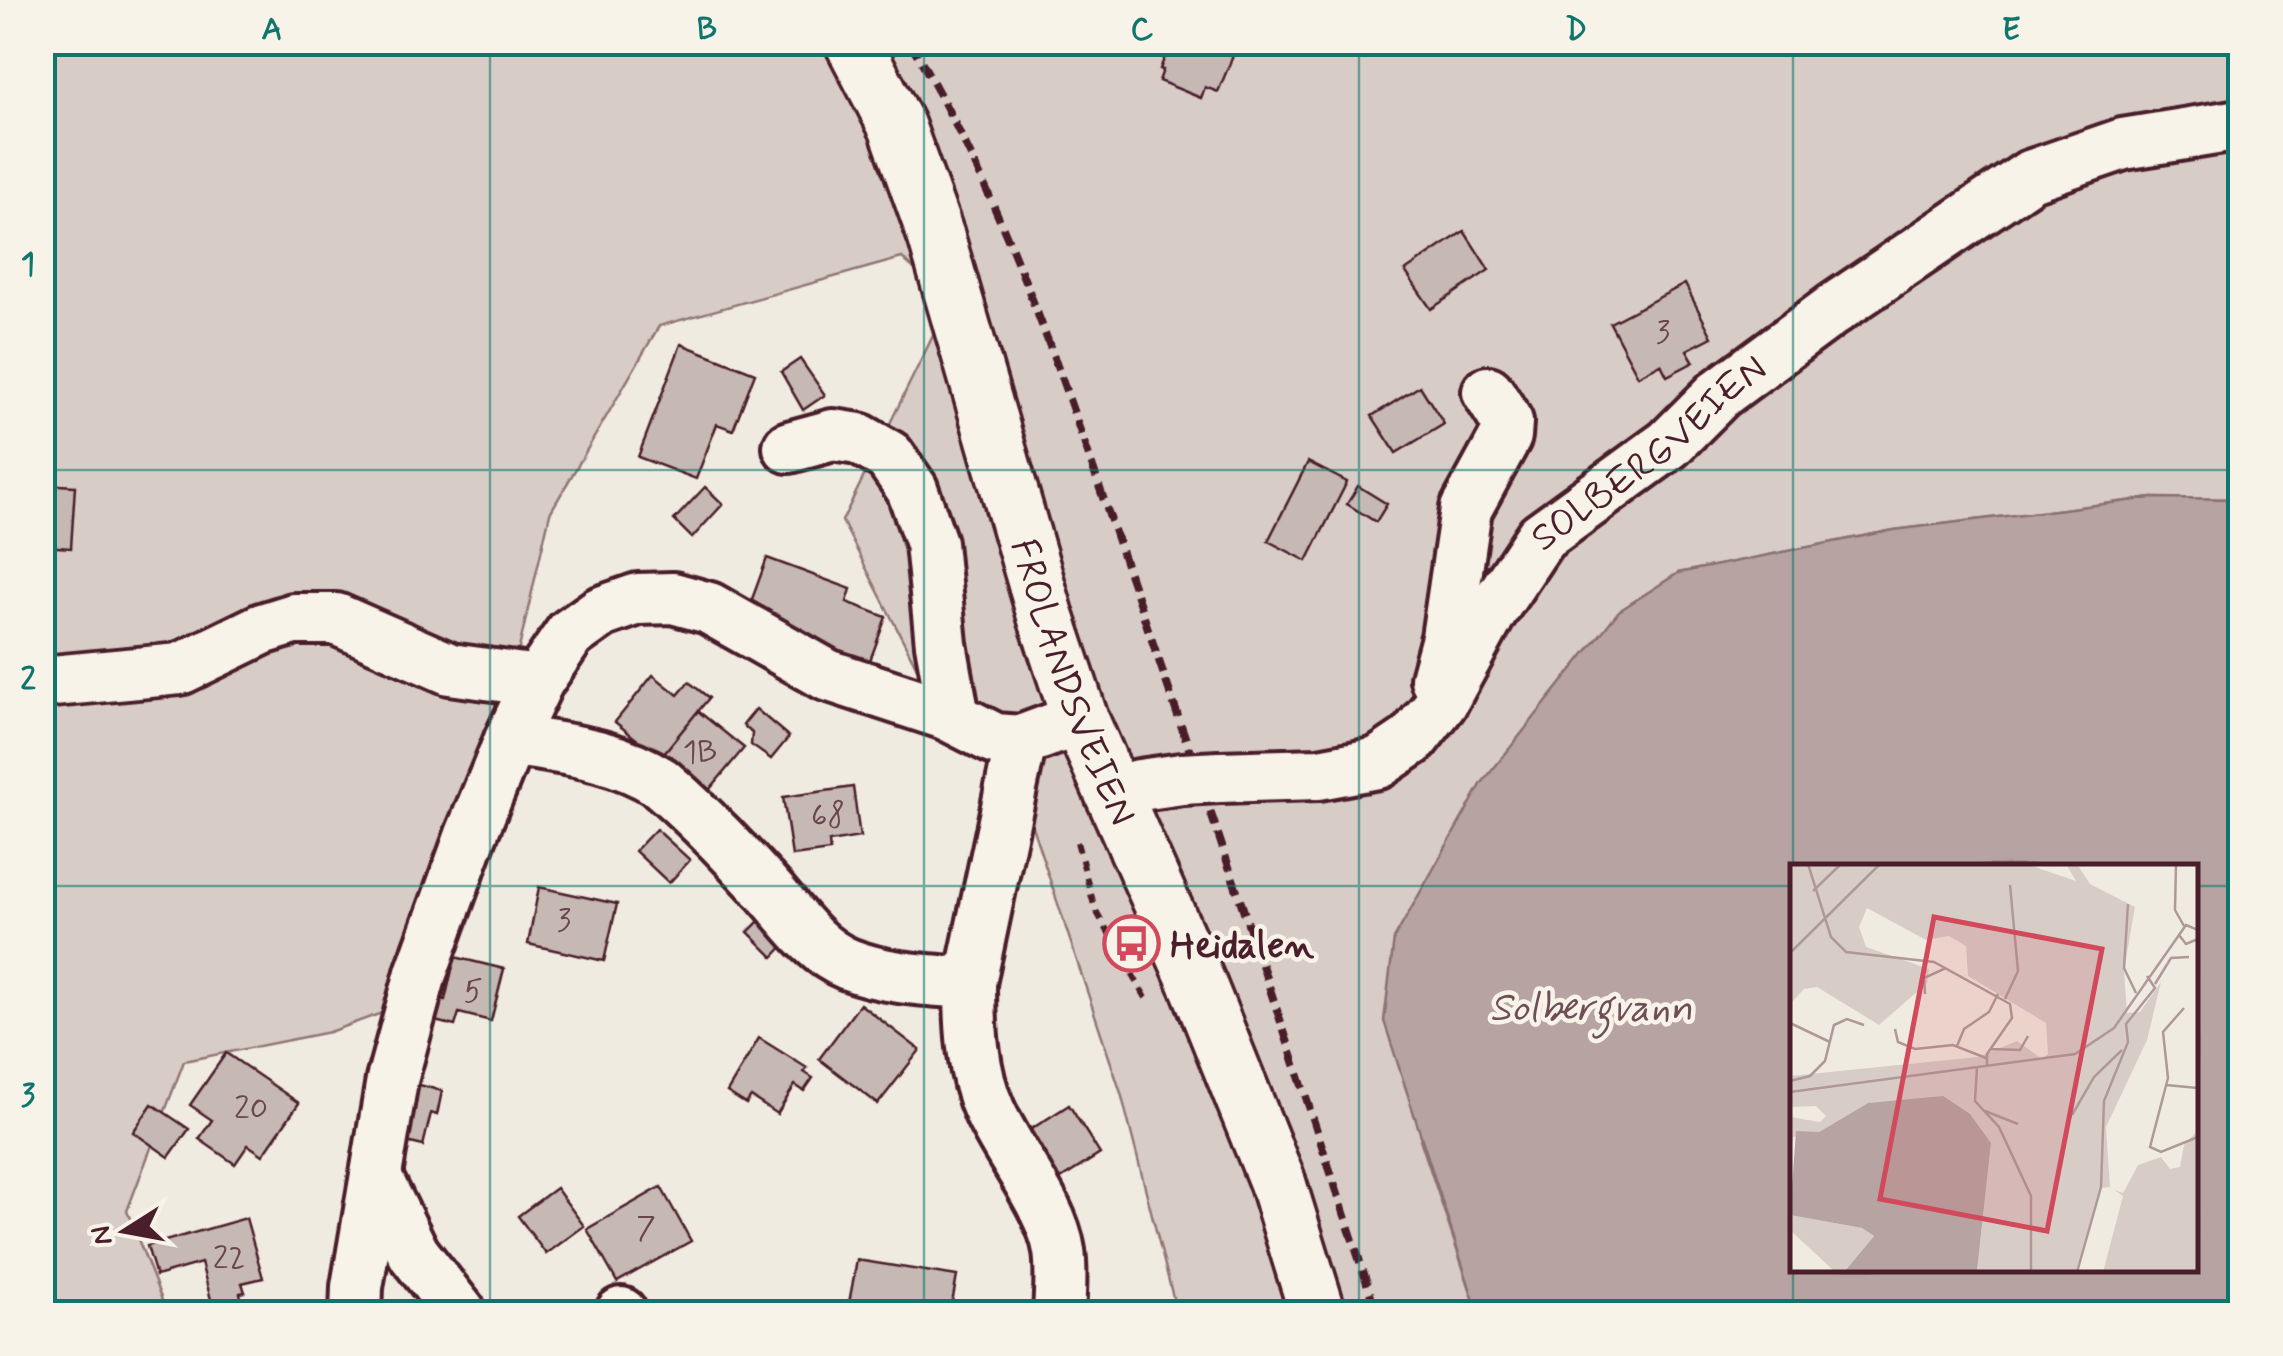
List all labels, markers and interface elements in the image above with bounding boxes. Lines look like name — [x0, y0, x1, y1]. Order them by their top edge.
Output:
text: A — [262, 9, 282, 51]
text: B — [697, 9, 717, 51]
text: C — [1131, 9, 1154, 51]
text: D — [1565, 9, 1587, 51]
text: E — [2002, 9, 2021, 51]
text: 1 — [21, 244, 35, 286]
house number: 3 — [1656, 312, 1670, 354]
street label: SOLBERGVEIEN — [1522, 345, 1777, 563]
street label: FROLANDSVEIEN — [998, 533, 1146, 833]
text: 2 — [20, 659, 36, 701]
house number: 1B — [683, 732, 717, 774]
house number: 68 — [811, 795, 845, 837]
inset map — [1790, 864, 2198, 1271]
house number: 3 — [557, 900, 571, 942]
bus stop icon: Heidalen — [1101, 914, 1161, 974]
place label: Heidalen — [1170, 922, 1314, 971]
house number: 5 — [463, 971, 483, 1013]
water label: Solbergvann — [1489, 983, 1693, 1039]
text: 3 — [21, 1075, 36, 1117]
house number: 20 — [234, 1088, 268, 1130]
north arrow — [75, 1181, 175, 1281]
house number: 7 — [636, 1208, 656, 1250]
text: N — [83, 1223, 123, 1248]
house number: 22 — [213, 1238, 245, 1280]

